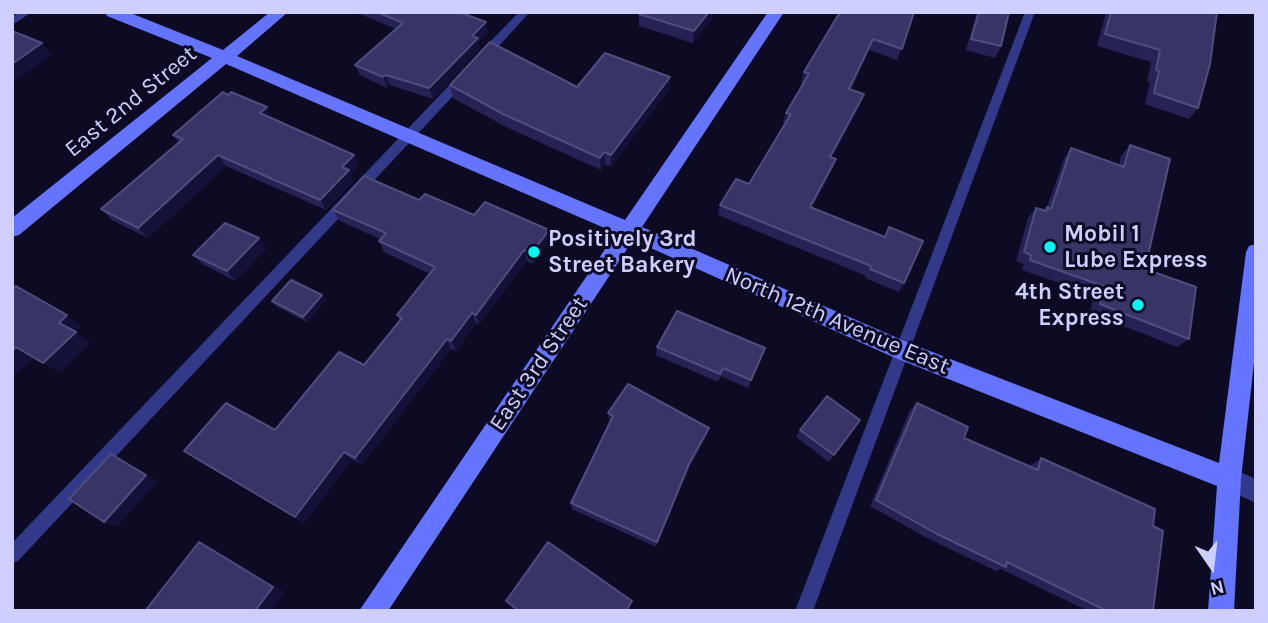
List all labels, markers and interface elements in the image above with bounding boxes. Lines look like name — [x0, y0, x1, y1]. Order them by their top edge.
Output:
street label: East 2nd Street — [60, 41, 202, 163]
place label: Mobil 1 Lube Express — [1064, 220, 1208, 274]
place label: Positively 3rd Street Bakery — [548, 225, 697, 279]
marker: Mobil 1 Lube Express — [1042, 239, 1058, 255]
marker: Positively 3rd Street Bakery — [526, 244, 542, 260]
street label: North 12th Avenue East — [721, 261, 953, 381]
place label: 4th Street Express — [1015, 278, 1124, 332]
street label: East 3rd Street — [484, 292, 594, 436]
marker: 4th Street Express — [1130, 297, 1146, 313]
north arrow — [1177, 532, 1247, 602]
text: N — [1208, 575, 1226, 600]

